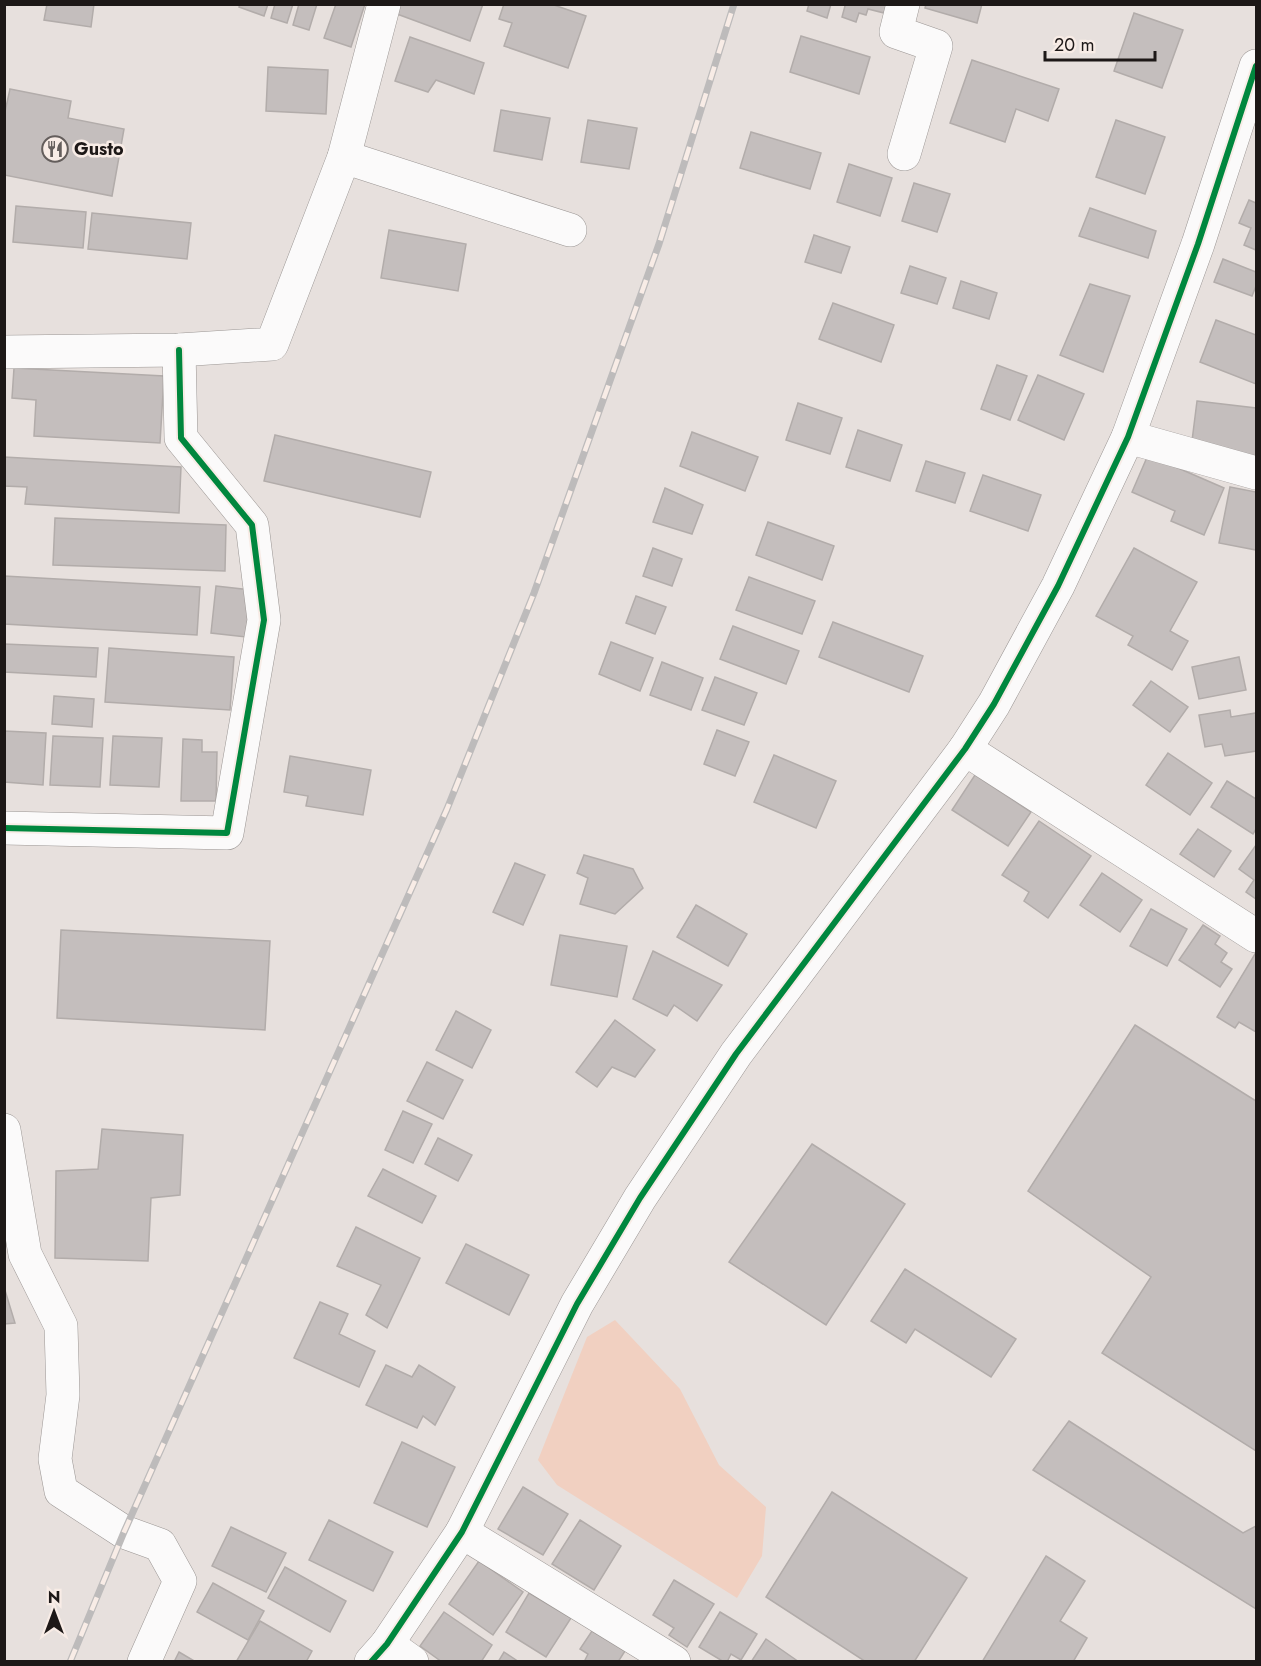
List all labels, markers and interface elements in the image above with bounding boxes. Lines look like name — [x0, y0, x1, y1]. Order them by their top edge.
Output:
scale bar — [1045, 24, 1154, 62]
text: 20 m — [1054, 32, 1094, 58]
restaurant icon: Gusto — [40, 134, 70, 164]
place label: Gusto — [74, 136, 124, 162]
north arrow — [24, 1582, 84, 1642]
text: N — [48, 1586, 60, 1609]

